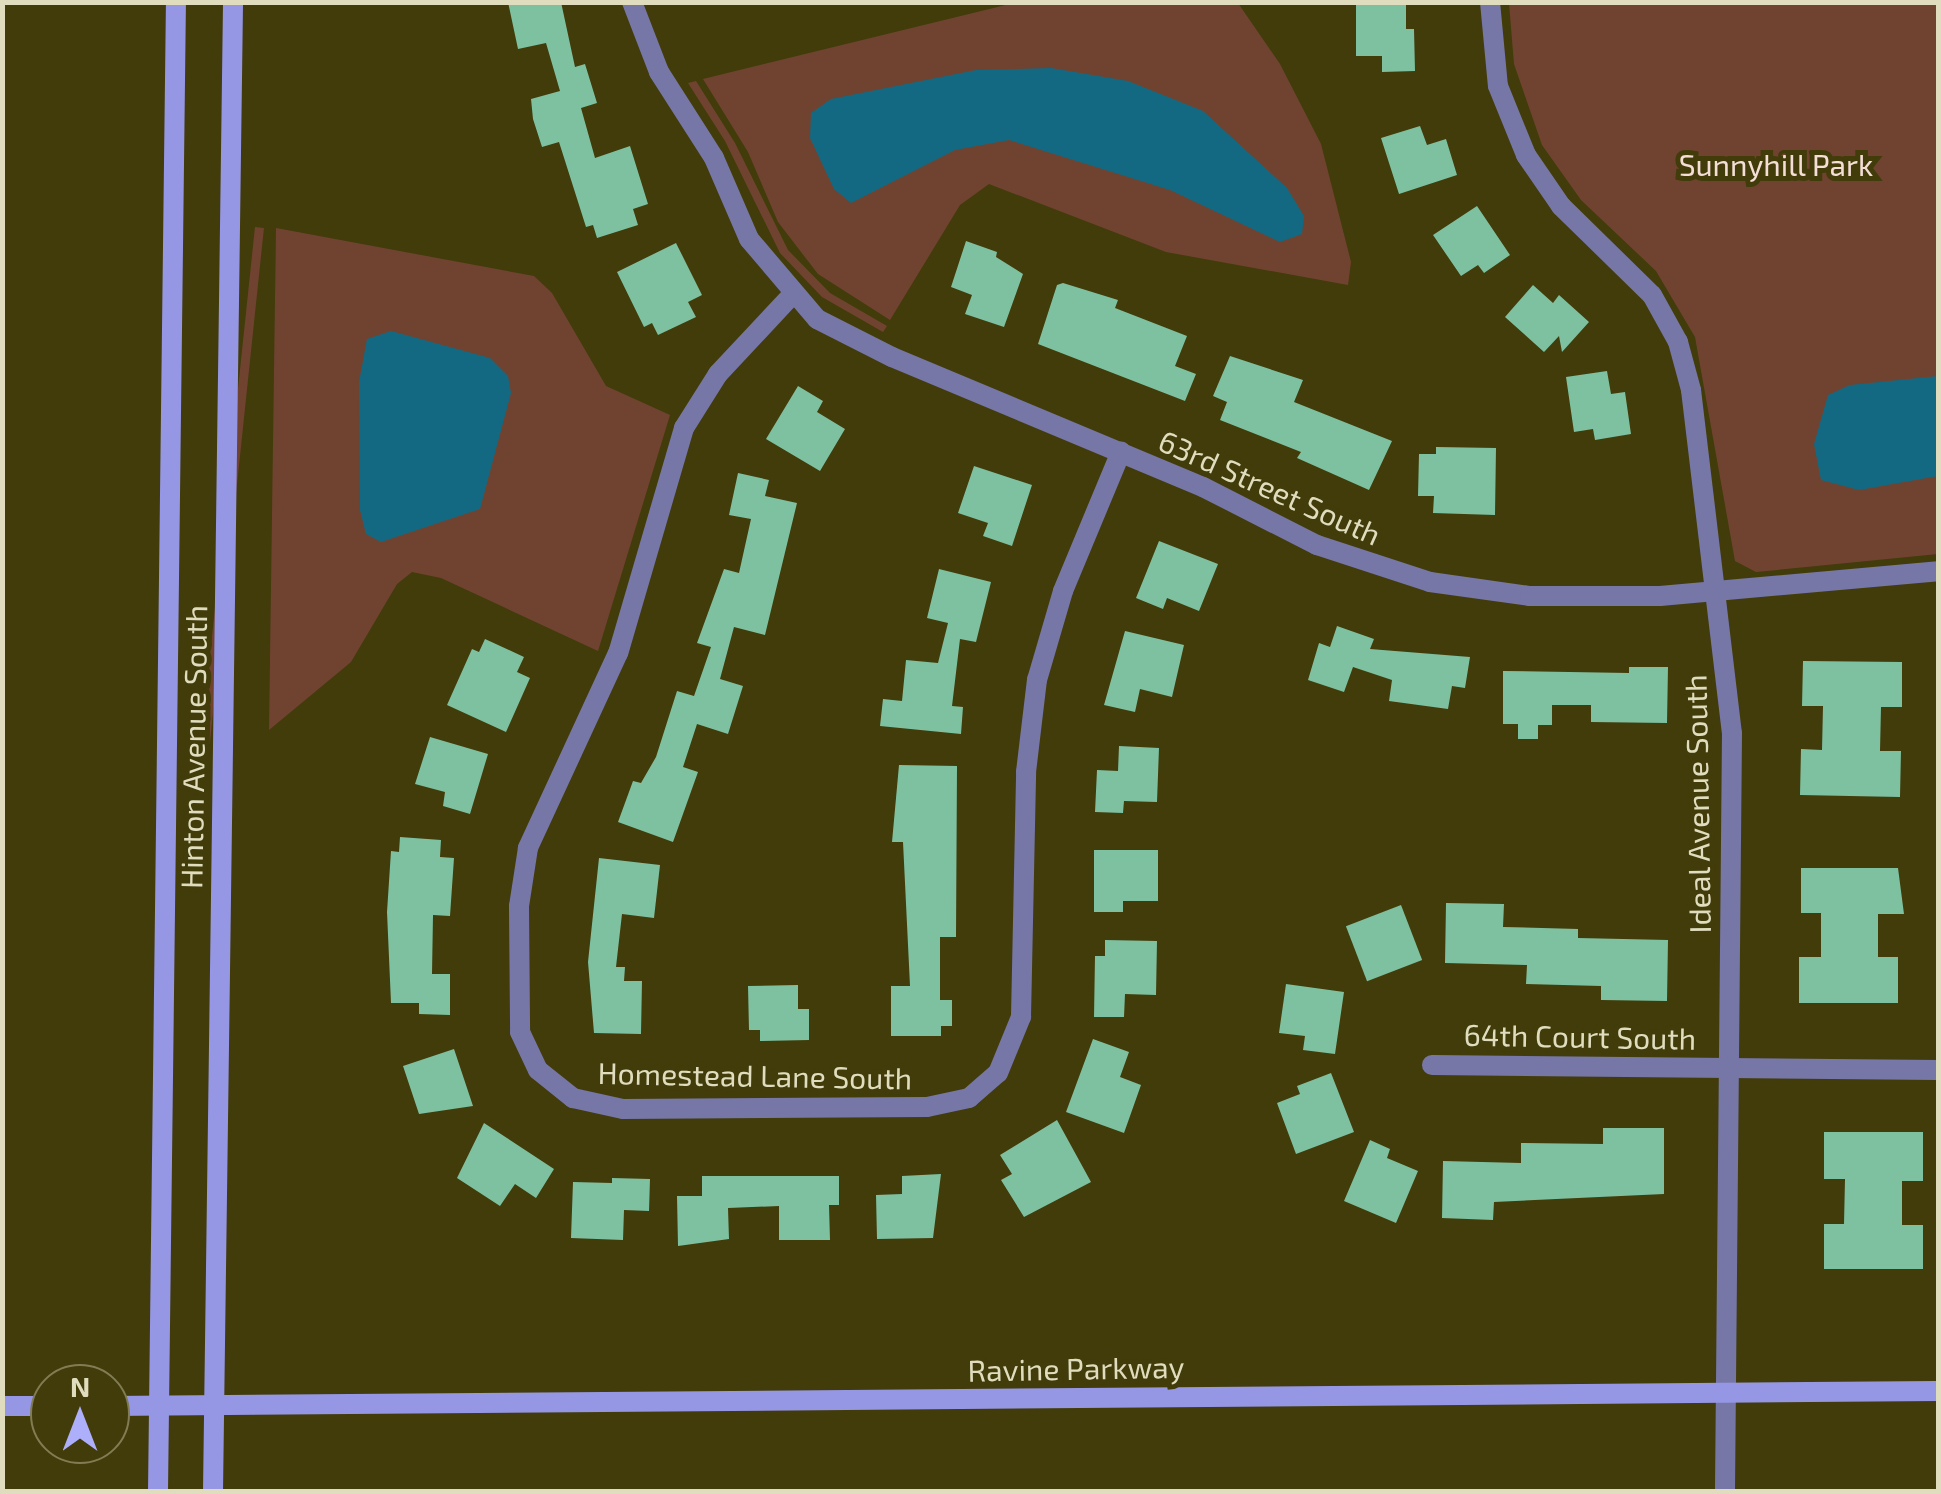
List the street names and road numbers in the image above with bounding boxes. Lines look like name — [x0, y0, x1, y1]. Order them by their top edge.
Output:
street label: 63rd Street South — [1153, 422, 1387, 552]
street label: Hinton Avenue South — [173, 604, 213, 890]
street label: Ideal Avenue South — [1677, 674, 1717, 934]
street label: 64th Court South — [1464, 1016, 1696, 1056]
street label: Homestead Lane South — [597, 1054, 913, 1096]
street label: Ravine Parkway — [967, 1348, 1185, 1388]

